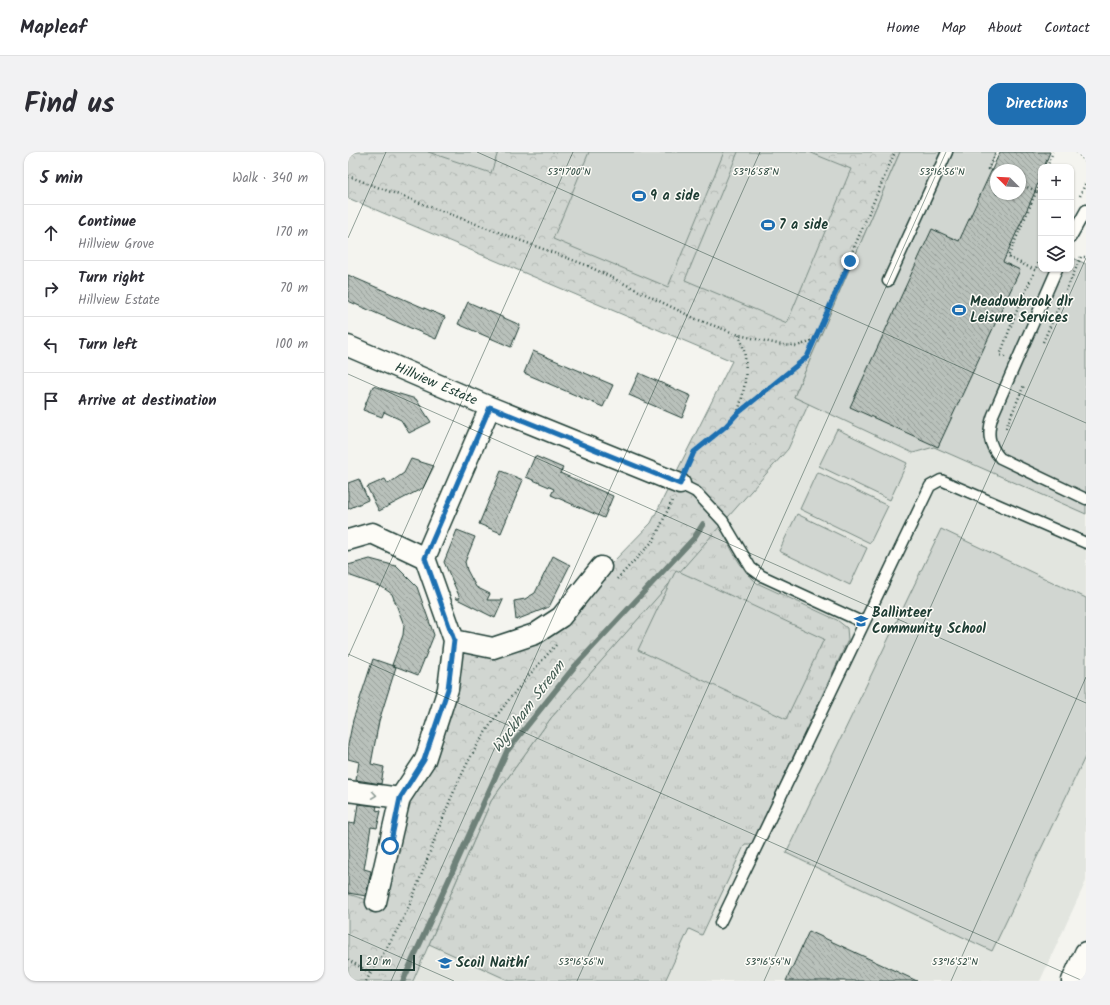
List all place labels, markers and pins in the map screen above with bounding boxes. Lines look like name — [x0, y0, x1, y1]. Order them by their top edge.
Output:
place label: 9 a side — [650, 185, 700, 207]
sports icon: 9 a side — [631, 188, 647, 204]
place label: 7 a side — [779, 214, 828, 236]
sports icon: 7 a side — [760, 217, 776, 233]
place label: Meadowbrook dlr Leisure Services — [970, 291, 1074, 329]
sports icon: Meadowbrook dlr Leisure Services — [951, 302, 967, 318]
place label: Ballinteer Community School — [872, 602, 986, 640]
school or university icon: Ballinteer Community School — [853, 613, 869, 629]
place label: Scoil Naithí — [456, 952, 530, 974]
school or university icon: Scoil Naithí — [437, 955, 453, 971]

